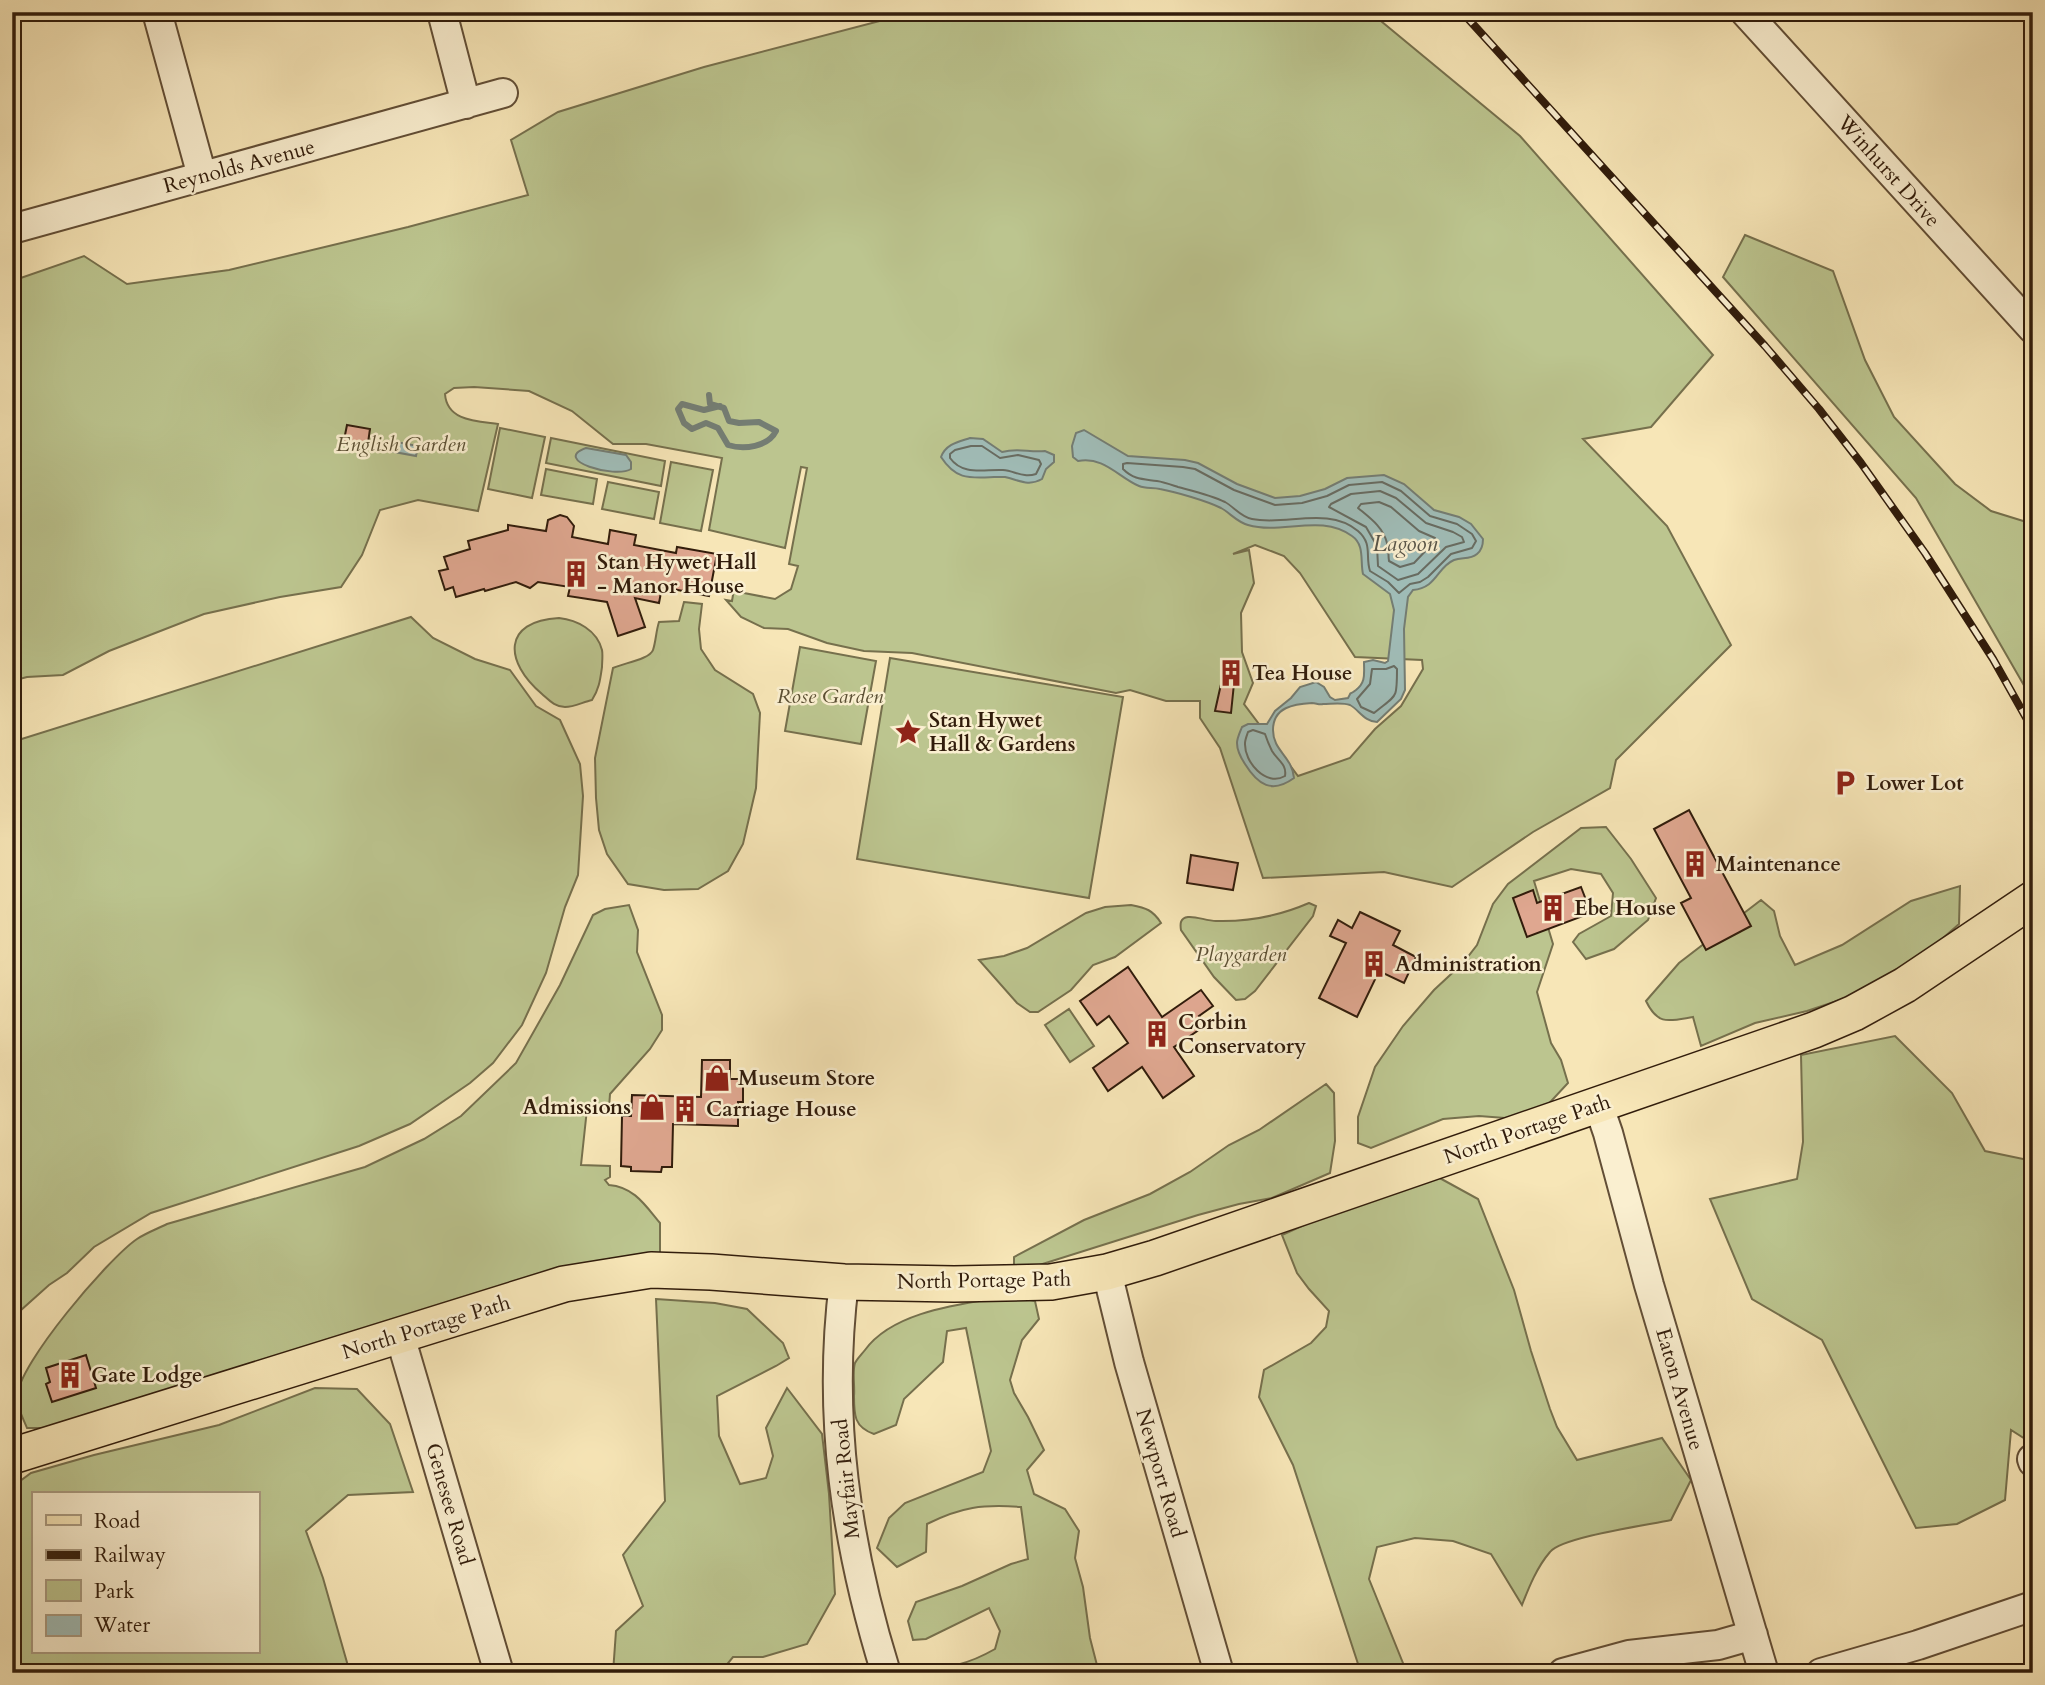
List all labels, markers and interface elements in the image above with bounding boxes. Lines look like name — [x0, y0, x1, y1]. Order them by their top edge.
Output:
street label: Winhurst Drive — [1830, 108, 1947, 234]
street label: Reynolds Avenue — [160, 132, 318, 201]
park label: English Garden — [336, 430, 466, 459]
water label: Lagoon — [1372, 528, 1438, 559]
place label: Stan Hywet Hall - Manor House — [597, 548, 757, 601]
building icon: Stan Hywet Hall - Manor House — [561, 559, 591, 589]
building icon: Tea House — [1216, 658, 1246, 688]
place label: Tea House — [1252, 659, 1352, 688]
park label: Rose Garden — [777, 682, 884, 711]
place label: Stan Hywet Hall & Gardens — [929, 706, 1076, 759]
place icon: Stan Hywet Hall & Gardens — [893, 717, 923, 747]
parking icon: Lower Lot — [1830, 768, 1860, 798]
place label: Lower Lot — [1866, 769, 1964, 798]
building icon: Maintenance — [1680, 849, 1710, 879]
place label: Maintenance — [1716, 850, 1841, 879]
building icon: Ebe House — [1538, 893, 1568, 923]
place label: Ebe House — [1574, 894, 1676, 923]
park label: Playgarden — [1195, 940, 1287, 969]
building icon: Administration — [1359, 949, 1389, 979]
place label: Administration — [1395, 950, 1542, 979]
place label: Corbin Conservatory — [1178, 1008, 1306, 1061]
building icon: Corbin Conservatory — [1142, 1019, 1172, 1049]
shop icon: Museum Store — [702, 1063, 732, 1093]
place label: Museum Store — [738, 1064, 875, 1093]
street label: North Portage Path — [1440, 1087, 1615, 1172]
shop icon: Admissions — [637, 1092, 667, 1122]
place label: Admissions — [522, 1093, 631, 1122]
building icon: Carriage House — [670, 1094, 700, 1124]
place label: Carriage House — [706, 1095, 857, 1124]
street label: North Portage Path — [897, 1264, 1072, 1297]
street label: North Portage Path — [338, 1288, 514, 1367]
street label: Eaton Avenue — [1648, 1325, 1711, 1454]
building icon: Gate Lodge — [55, 1360, 85, 1390]
place label: Gate Lodge — [91, 1361, 202, 1390]
street label: Newport Road — [1128, 1405, 1193, 1541]
street label: Mayfair Road — [826, 1417, 867, 1541]
street label: Genesee Road — [418, 1440, 481, 1568]
legend — [32, 1492, 259, 1654]
text: Road — [94, 1507, 140, 1536]
text: Railway — [94, 1541, 166, 1570]
text: Park — [94, 1577, 135, 1606]
text: Water — [93, 1611, 150, 1640]

